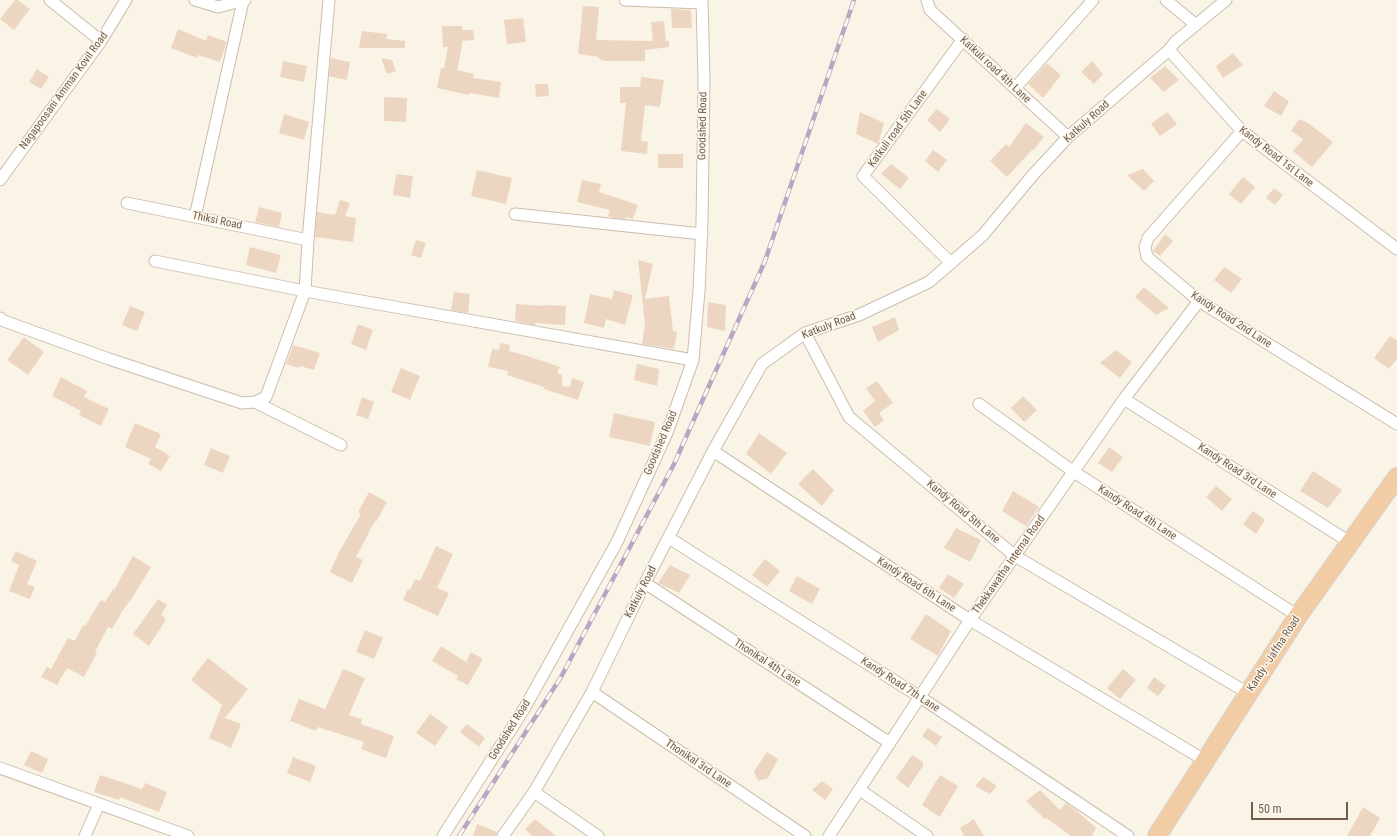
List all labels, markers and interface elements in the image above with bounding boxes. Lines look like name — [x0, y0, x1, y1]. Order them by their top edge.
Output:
street label: Nagapoosani Amman Kovil Road — [17, 30, 111, 152]
street label: Katkuli road 4th Lane — [957, 34, 1033, 106]
street label: Katkuli road 5th Lane — [866, 88, 930, 170]
street label: Goodshed Road — [696, 92, 710, 160]
street label: Katkuly Road — [1062, 98, 1112, 146]
street label: Kandy Road 1st Lane — [1236, 124, 1316, 190]
street label: Thiksi Road — [191, 209, 243, 233]
street label: Kandy Road 2nd Lane — [1188, 289, 1274, 351]
street label: Katkuly Road — [800, 310, 858, 342]
street label: Goodshed Road — [642, 409, 680, 477]
street label: Kandy Road 3rd Lane — [1195, 441, 1279, 501]
street label: Kandy Road 5th Lane — [924, 478, 1002, 546]
street label: Kandy Road 4th Lane — [1095, 483, 1179, 543]
street label: Thekkawatha Internal Road — [970, 513, 1048, 617]
street label: Kandy Road 6th Lane — [874, 555, 958, 615]
street label: Katkuly Road — [622, 564, 660, 620]
street label: Kandy - Jaffna Road — [1245, 614, 1303, 694]
street label: Thonikal 4th Lane — [731, 636, 803, 690]
street label: Kandy Road 7th Lane — [858, 655, 942, 715]
street label: Goodshed Road — [486, 697, 534, 763]
street label: Thonikal 3rd Lane — [662, 737, 734, 791]
scale bar — [1253, 794, 1350, 820]
text: 50 m — [1258, 802, 1282, 816]

